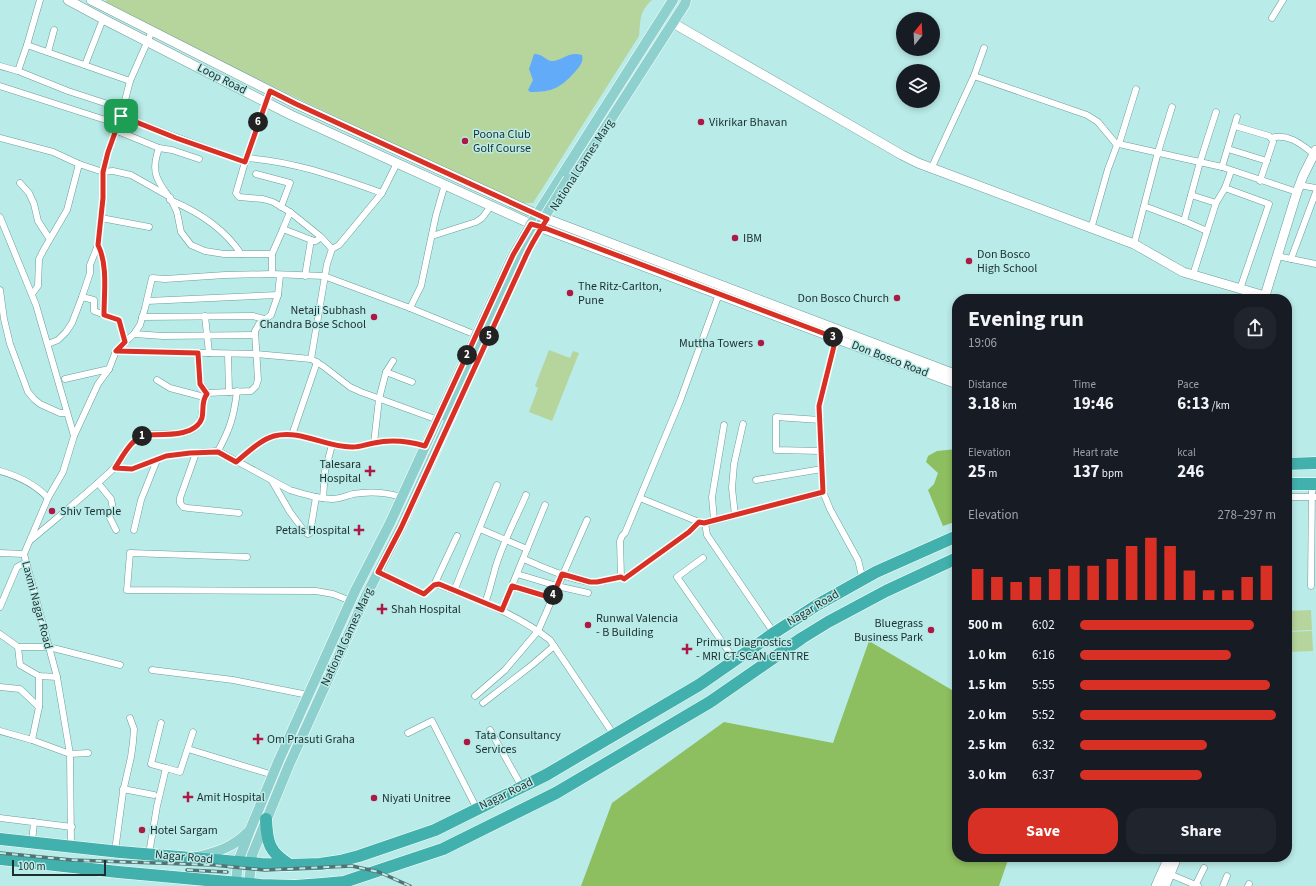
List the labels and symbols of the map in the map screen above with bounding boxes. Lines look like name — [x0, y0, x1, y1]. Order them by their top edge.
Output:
north arrow — [896, 12, 940, 56]
street label: Loop Road — [194, 59, 250, 99]
pin — [104, 99, 138, 133]
pin: 6 — [248, 112, 268, 132]
place label: Vikrikar Bhavan — [709, 114, 787, 131]
street label: National Games Marg — [546, 116, 618, 214]
marker: Vikrikar Bhavan — [696, 117, 706, 127]
place label: Poona Club Golf Course — [473, 126, 531, 157]
marker: Poona Club Golf Course — [460, 136, 470, 146]
place label: IBM — [743, 230, 762, 247]
marker: IBM — [730, 233, 740, 243]
place label: Don Bosco High School — [977, 246, 1037, 277]
marker: Don Bosco High School — [964, 256, 974, 266]
place label: The Ritz-Carlton, Pune — [578, 278, 662, 309]
marker: The Ritz-Carlton, Pune — [565, 288, 575, 298]
place label: Don Bosco Church — [798, 290, 889, 307]
marker: Don Bosco Church — [892, 293, 902, 303]
place label: Netaji Subhash Chandra Bose School — [260, 302, 366, 333]
marker: Netaji Subhash Chandra Bose School — [369, 312, 379, 322]
pin: 5 — [479, 326, 499, 346]
pin: 3 — [823, 327, 843, 347]
place label: Muttha Towers — [679, 335, 753, 352]
street label: Don Bosco Road — [849, 336, 931, 382]
marker: Muttha Towers — [756, 338, 766, 348]
pin: 2 — [457, 345, 477, 365]
pin: 1 — [132, 426, 152, 446]
place label: Talesara Hospital — [319, 456, 361, 487]
marker: Talesara Hospital — [364, 465, 376, 477]
place label: Shiv Temple — [60, 503, 121, 520]
marker: Shiv Temple — [47, 506, 57, 516]
place label: Petals Hospital — [275, 522, 350, 539]
marker: Petals Hospital — [353, 524, 365, 536]
street label: Laxmi Nagar Road — [17, 559, 57, 651]
street label: National Games Marg — [317, 585, 377, 689]
pin: 4 — [543, 585, 563, 605]
street label: Nagar Road — [784, 586, 842, 630]
place label: Shah Hospital — [391, 601, 461, 618]
marker: Shah Hospital — [376, 603, 388, 615]
place label: Runwal Valencia - B Building — [596, 610, 678, 641]
place label: Bluegrass Business Park — [854, 615, 923, 646]
marker: Runwal Valencia - B Building — [583, 620, 593, 630]
marker: Bluegrass Business Park — [926, 625, 936, 635]
place label: Primus Diagnostics - MRI CT-SCAN CENTRE — [696, 634, 809, 665]
marker: Primus Diagnostics - MRI CT-SCAN CENTRE — [681, 643, 693, 655]
place label: Tata Consultancy Services — [475, 727, 561, 758]
place label: Om Prasuti Graha — [267, 731, 355, 748]
marker: Om Prasuti Graha — [252, 733, 264, 745]
marker: Tata Consultancy Services — [462, 737, 472, 747]
street label: Nagar Road — [476, 774, 536, 814]
place label: Amit Hospital — [197, 789, 265, 806]
place label: Niyati Unitree — [382, 790, 451, 807]
marker: Amit Hospital — [182, 791, 194, 803]
marker: Niyati Unitree — [369, 793, 379, 803]
place label: Hotel Sargam — [150, 822, 218, 839]
marker: Hotel Sargam — [137, 825, 147, 835]
street label: Nagar Road — [154, 846, 214, 868]
scale bar — [12, 858, 106, 877]

